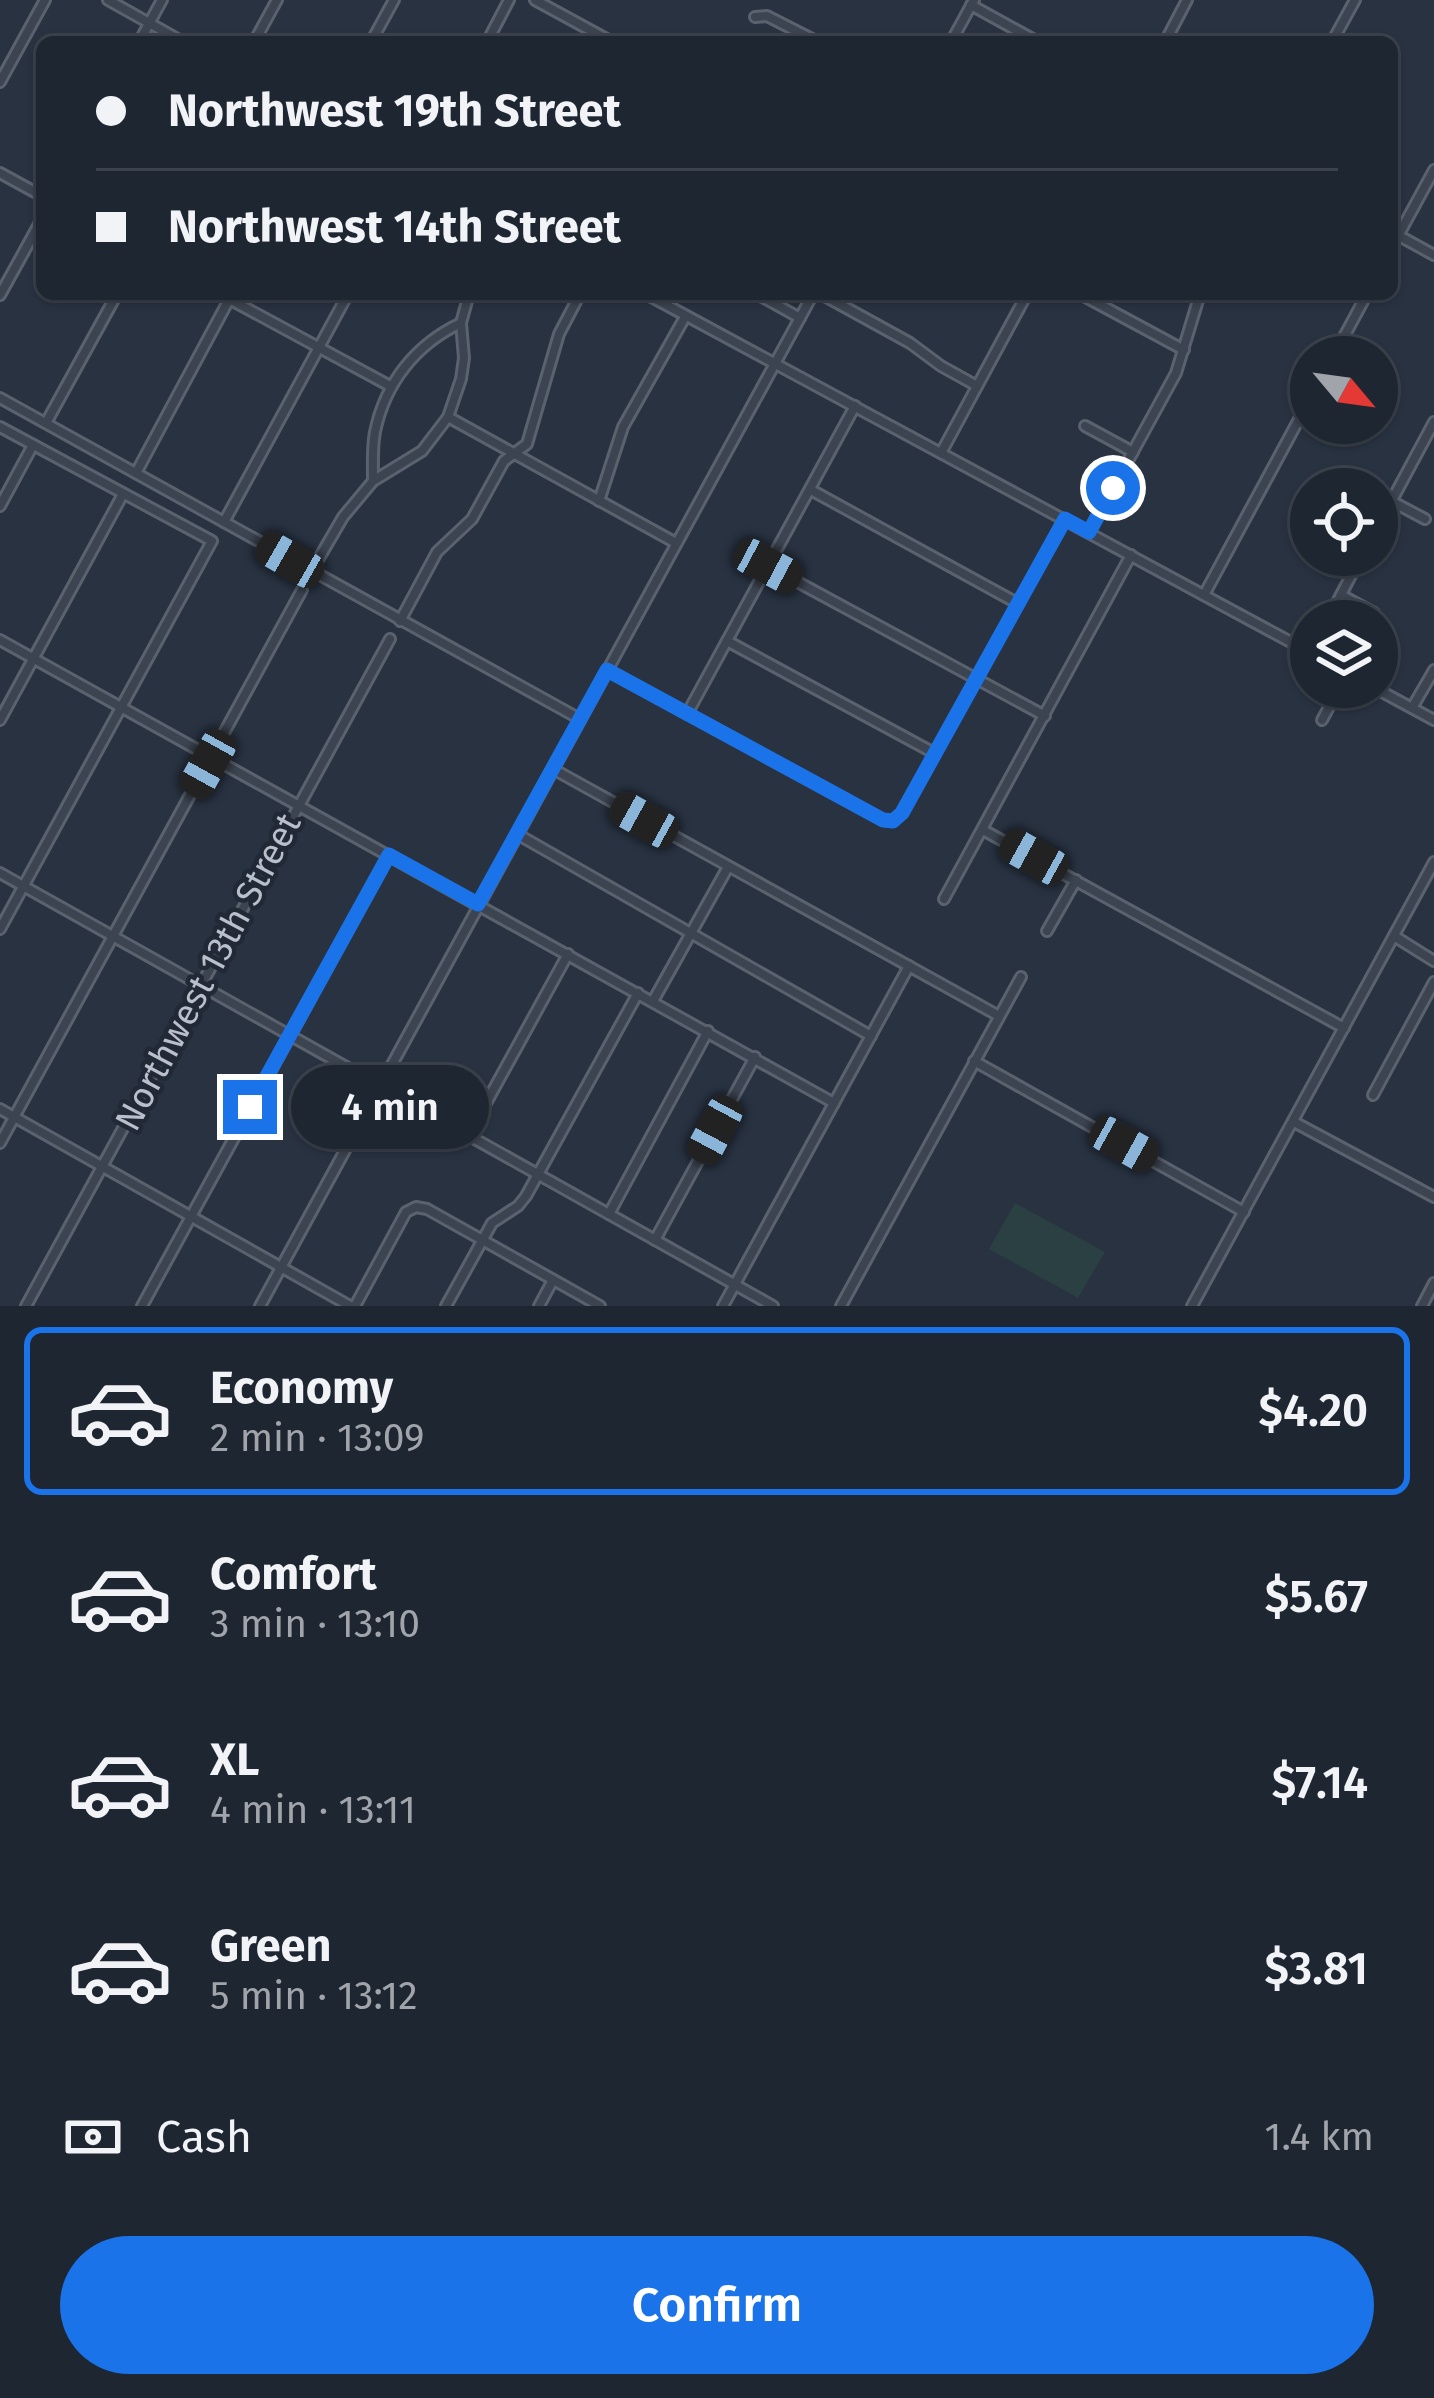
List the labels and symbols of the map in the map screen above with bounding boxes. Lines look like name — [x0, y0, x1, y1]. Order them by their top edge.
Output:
north arrow — [1290, 336, 1398, 444]
route start — [1086, 461, 1140, 515]
car — [250, 526, 330, 594]
car — [728, 533, 808, 599]
car — [175, 724, 241, 804]
car — [604, 787, 684, 853]
street label: Northwest 13th Street — [106, 806, 310, 1138]
car — [994, 824, 1074, 890]
callout: 4 min — [292, 1065, 490, 1149]
route end — [223, 1080, 277, 1134]
car — [682, 1090, 748, 1170]
car — [1084, 1111, 1164, 1177]

